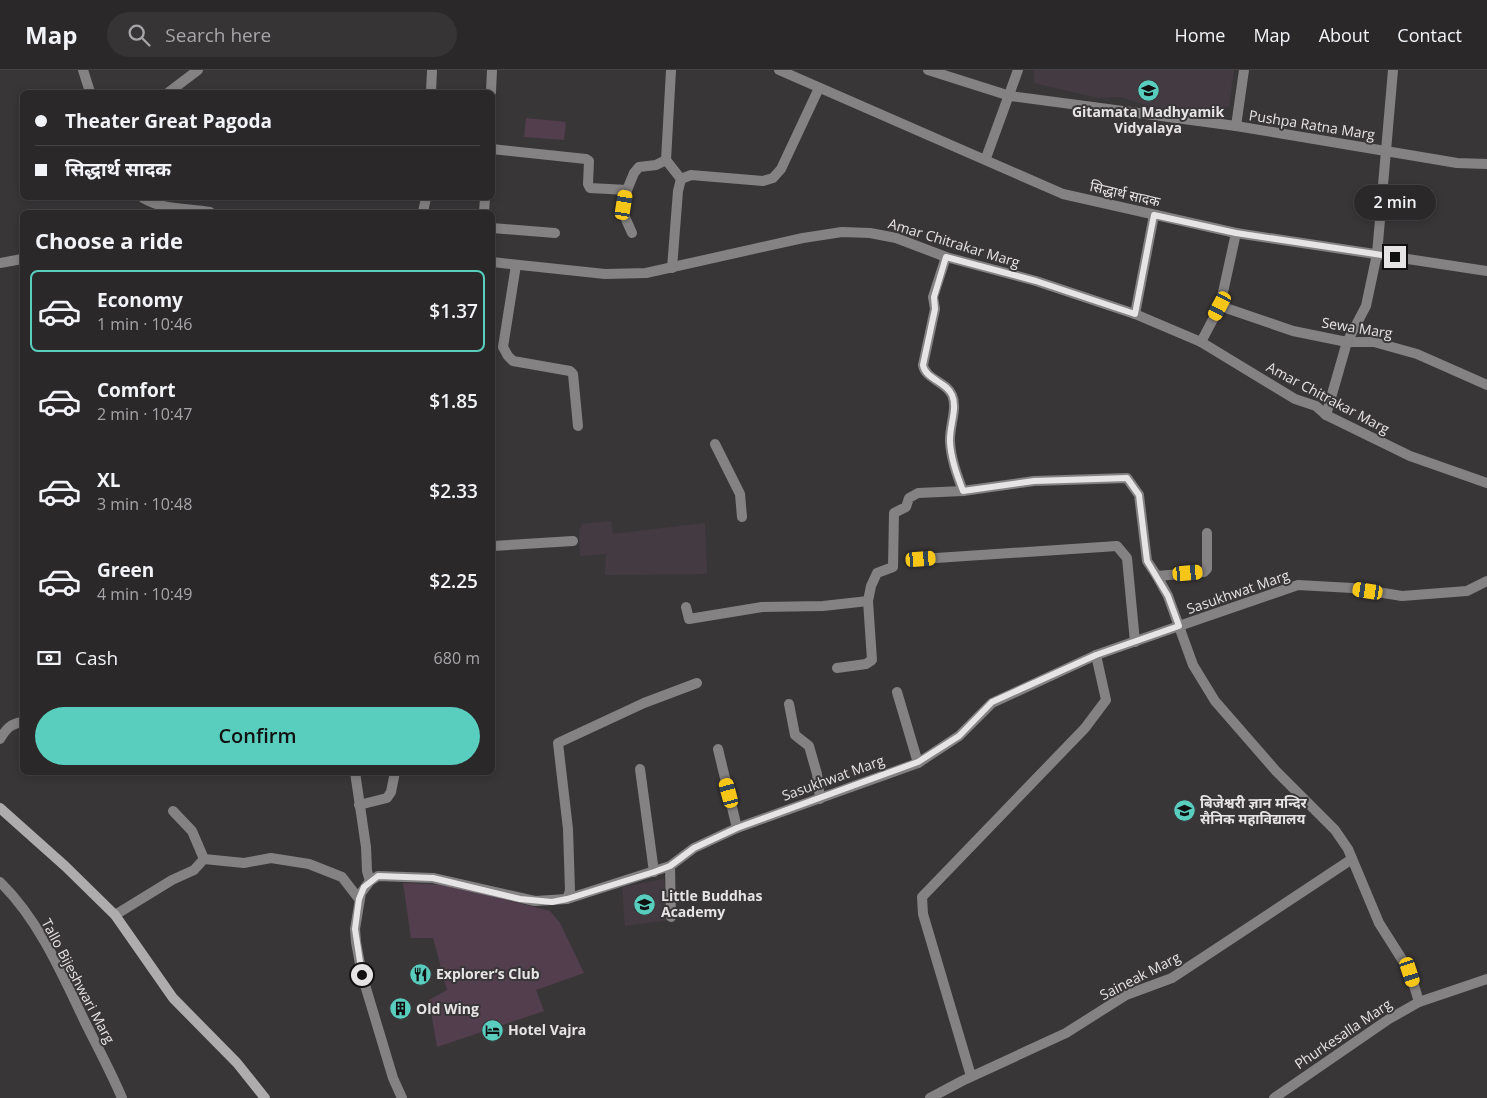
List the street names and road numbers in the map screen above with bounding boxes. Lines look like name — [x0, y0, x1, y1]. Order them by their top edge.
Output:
street label: Pushpa Ratna Marg — [1248, 105, 1377, 144]
street label: सिद्धार्थ सादक — [1088, 176, 1162, 211]
street label: Amar Chitrakar Marg — [886, 213, 1023, 272]
street label: Sewa Marg — [1320, 313, 1394, 343]
street label: Amar Chitrakar Marg — [1263, 357, 1393, 438]
street label: Sasukhwat Marg — [1184, 565, 1292, 618]
street label: Sasukhwat Marg — [779, 750, 887, 805]
street label: Tallo Bijeshwari Marg — [37, 915, 120, 1047]
street label: Saineak Marg — [1096, 947, 1184, 1004]
street label: Phurkesalla Marg — [1290, 994, 1395, 1073]

